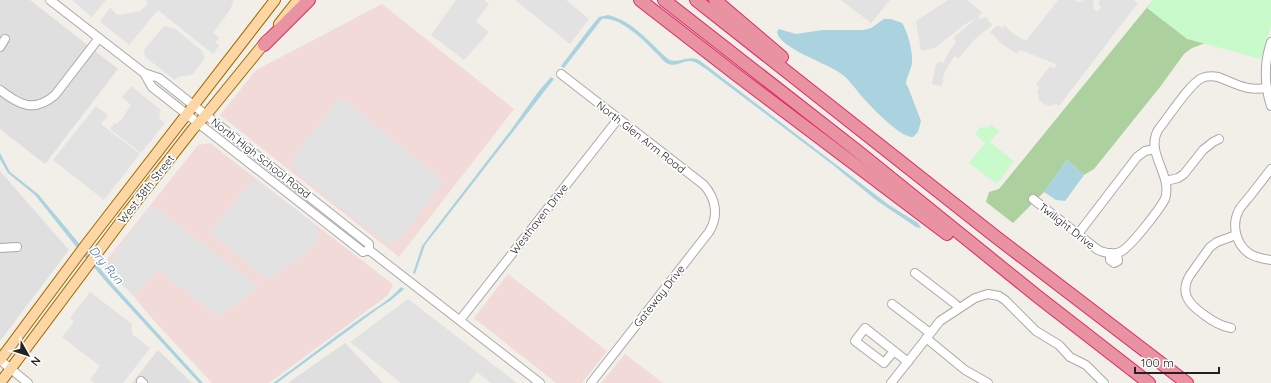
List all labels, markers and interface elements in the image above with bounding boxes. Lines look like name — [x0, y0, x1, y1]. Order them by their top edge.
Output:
street label: North Glen Arm Road — [594, 98, 688, 176]
street label: North High School Road — [208, 115, 314, 201]
street label: West 38th Street — [115, 152, 177, 226]
street label: Westhaven Drive — [507, 181, 571, 257]
street label: Twilight Drive — [1036, 200, 1098, 252]
water label: Dry Run — [86, 243, 127, 288]
street label: Gateway Drive — [630, 262, 688, 330]
north arrow — [8, 335, 48, 375]
scale bar — [1135, 349, 1219, 375]
text: N — [28, 354, 44, 369]
text: 100 m — [1141, 355, 1174, 370]

